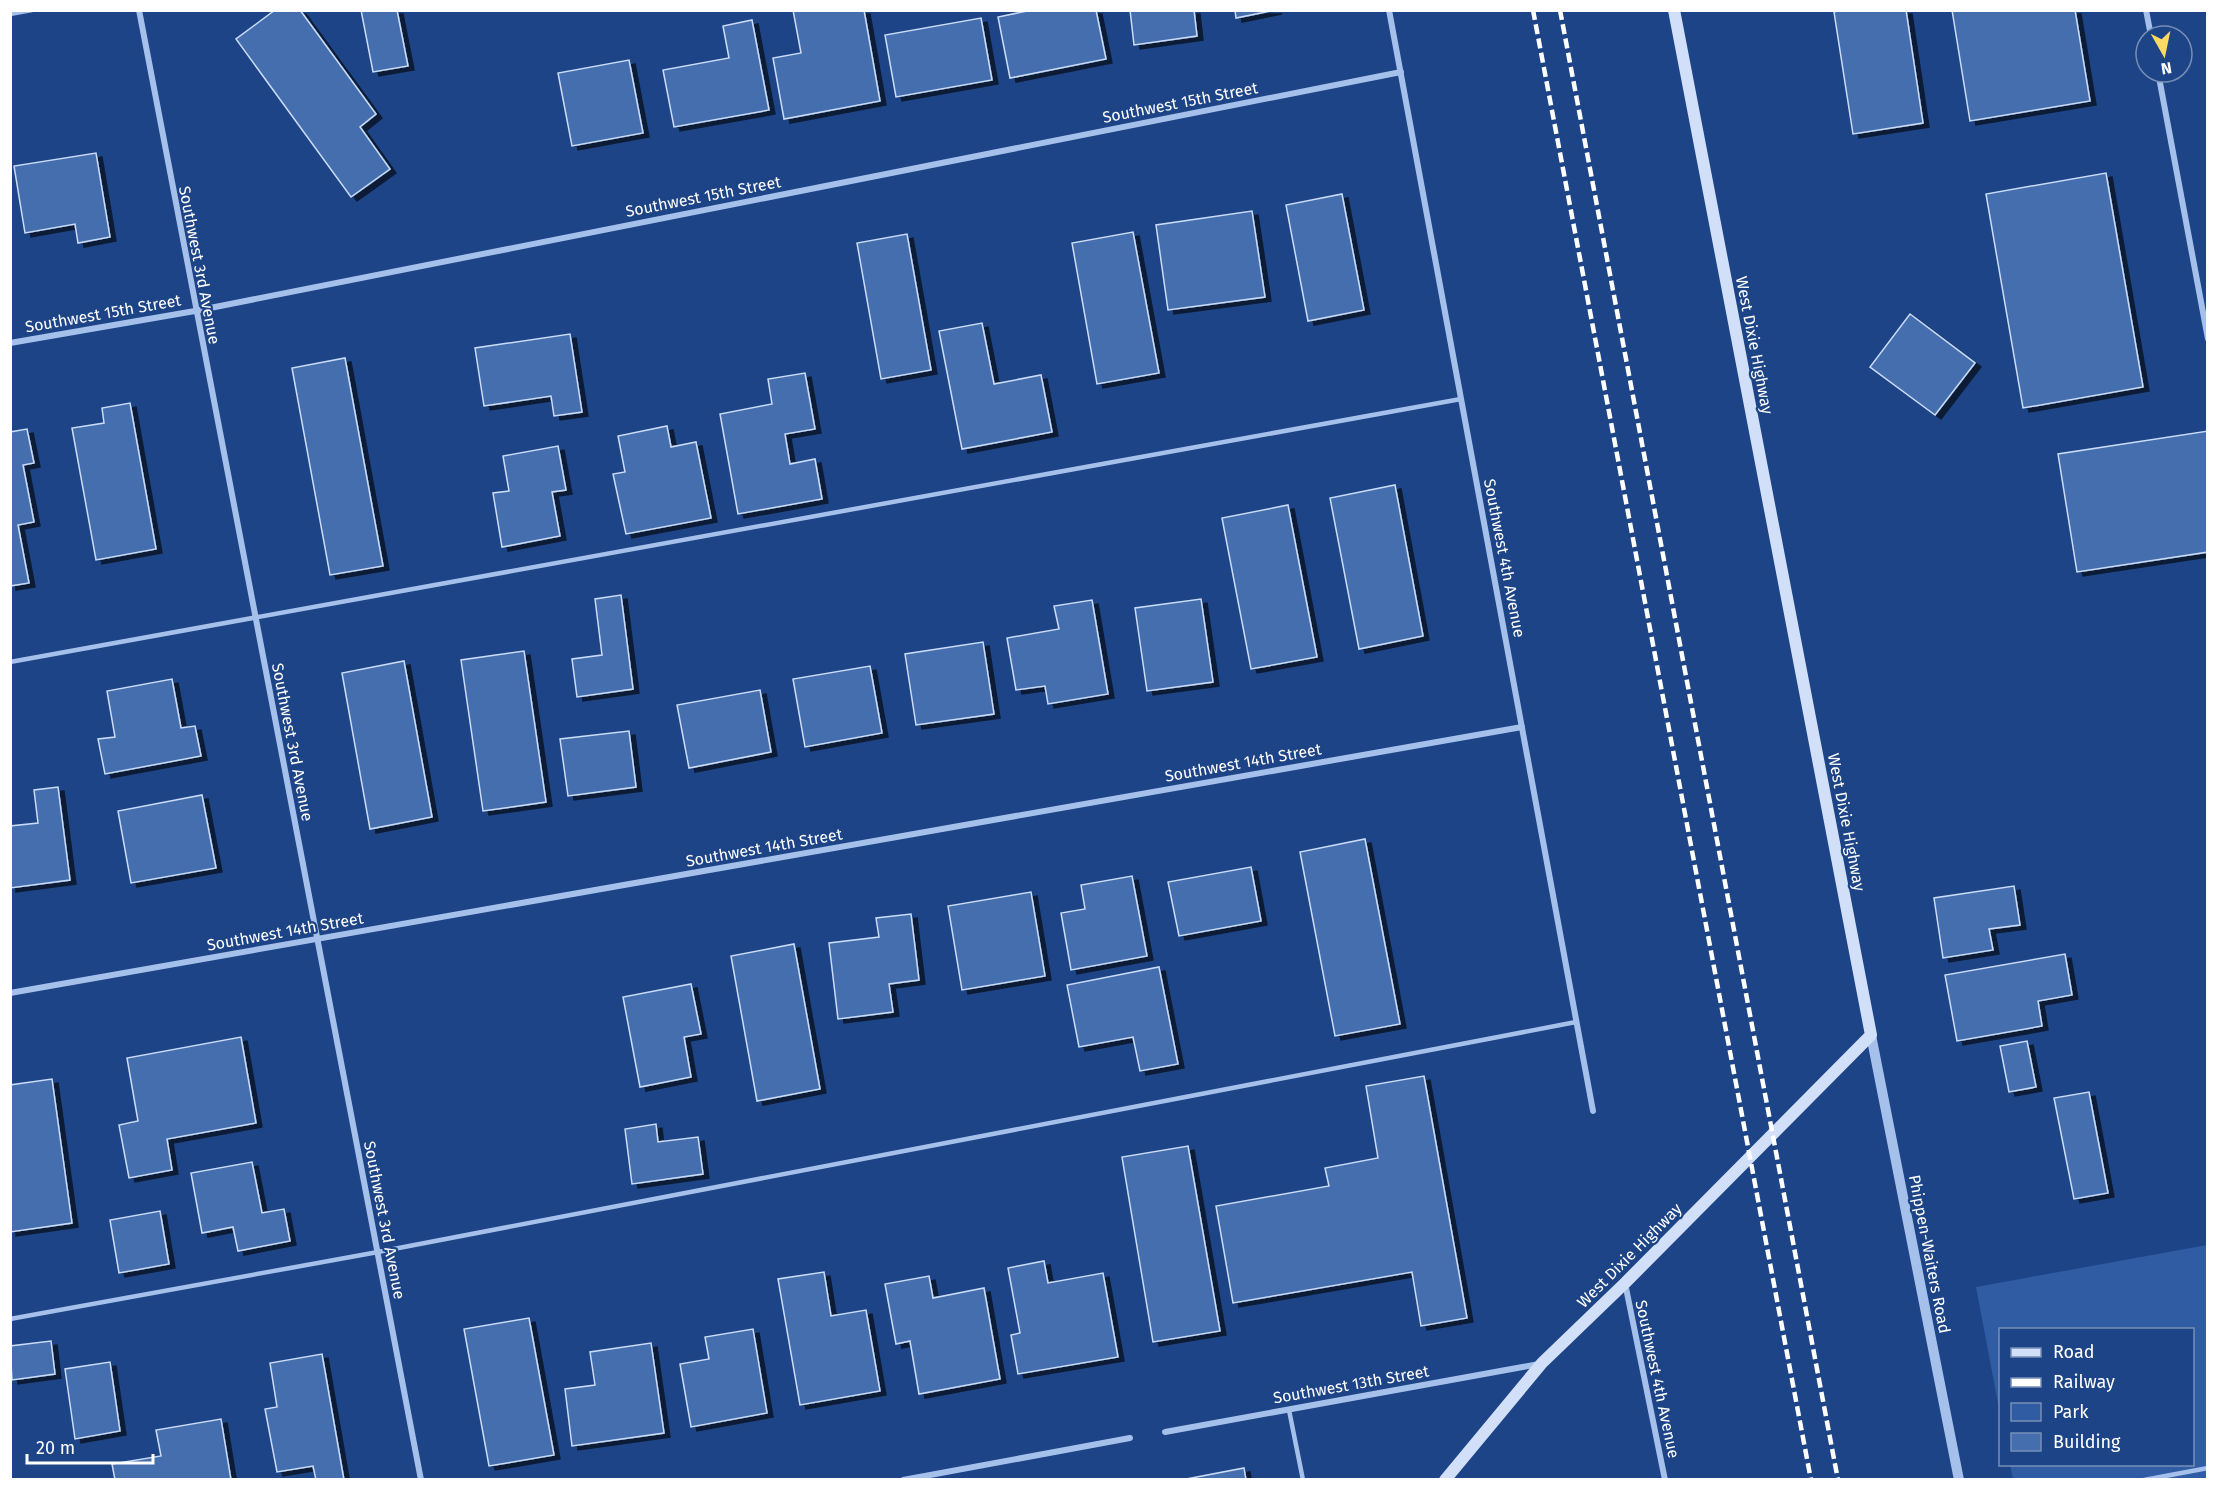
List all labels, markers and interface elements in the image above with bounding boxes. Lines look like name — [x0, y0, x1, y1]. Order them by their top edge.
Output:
north arrow — [2134, 24, 2194, 84]
text: N — [2160, 58, 2173, 79]
street label: Southwest 15th Street — [1101, 78, 1260, 127]
street label: Southwest 15th Street — [624, 172, 783, 221]
street label: Southwest 3rd Avenue — [175, 184, 224, 346]
street label: West Dixie Highway — [1732, 275, 1777, 416]
street label: Southwest 15th Street — [24, 290, 183, 337]
street label: Southwest 4th Avenue — [1480, 477, 1529, 639]
street label: Southwest 3rd Avenue — [268, 661, 317, 823]
street label: Southwest 14th Street — [1163, 739, 1323, 786]
street label: West Dixie Highway — [1824, 752, 1869, 893]
street label: Southwest 14th Street — [684, 824, 844, 871]
street label: Southwest 14th Street — [205, 908, 365, 955]
street label: Southwest 3rd Avenue — [360, 1139, 409, 1301]
street label: Phippen-Waiters Road — [1905, 1173, 1954, 1335]
street label: West Dixie Highway — [1573, 1199, 1686, 1312]
street label: Southwest 4th Avenue — [1631, 1298, 1684, 1460]
legend — [1999, 1328, 2194, 1466]
text: Road — [2053, 1341, 2095, 1363]
street label: Southwest 13th Street — [1272, 1361, 1431, 1408]
text: Railway — [2053, 1371, 2115, 1393]
text: Park — [2053, 1401, 2089, 1423]
scale bar — [27, 1427, 153, 1465]
text: Building — [2053, 1431, 2121, 1453]
text: 20 m — [36, 1437, 75, 1459]

